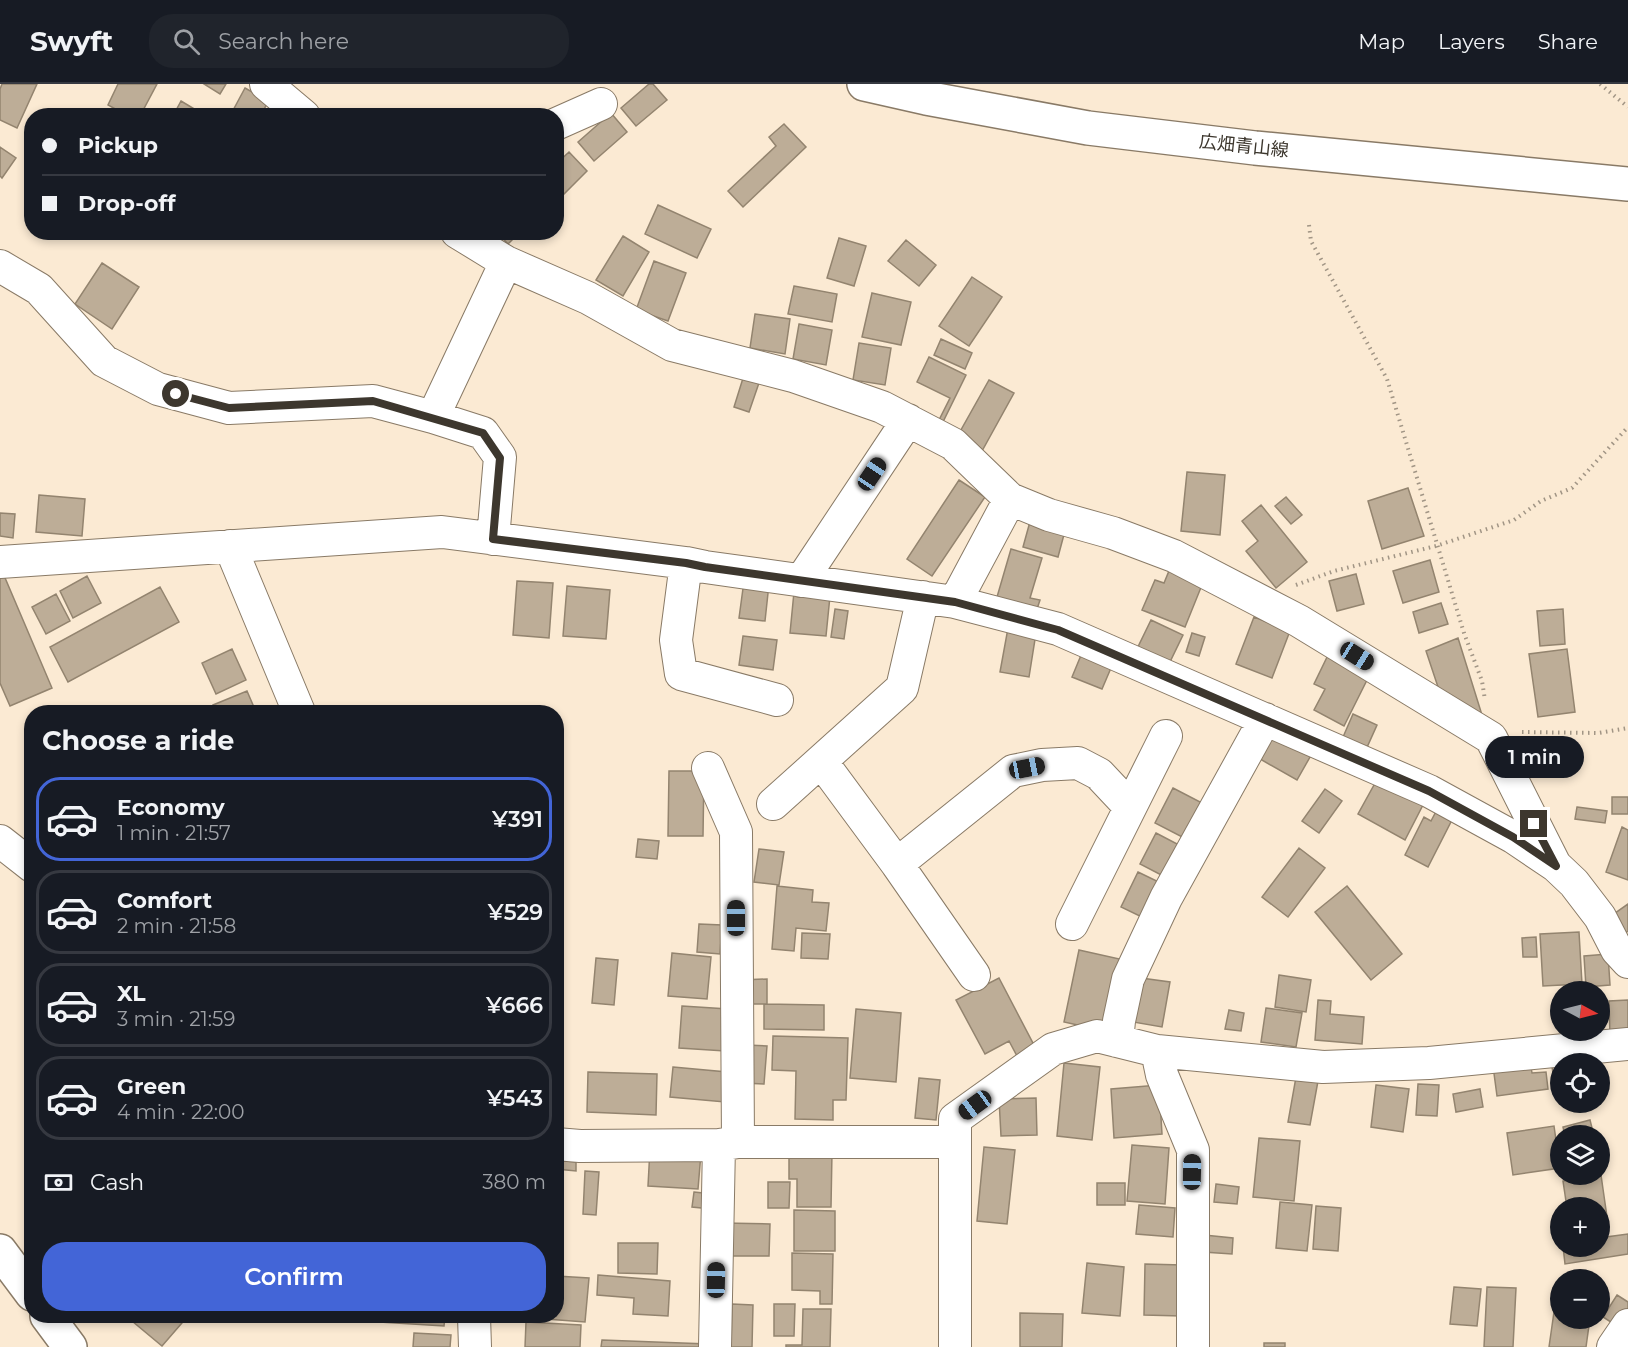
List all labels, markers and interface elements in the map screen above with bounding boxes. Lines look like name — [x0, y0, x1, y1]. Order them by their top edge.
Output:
search box — [149, 14, 569, 68]
text: Swyft — [30, 24, 113, 58]
icon: search — [170, 25, 203, 58]
text: Search here — [218, 28, 349, 55]
text: Map — [1358, 29, 1405, 54]
text: Layers — [1438, 29, 1505, 54]
text: Share — [1538, 29, 1598, 54]
street label: 広畑青山線 — [1198, 130, 1290, 162]
text: Pickup — [78, 132, 158, 159]
text: Drop-off — [78, 190, 176, 217]
route start — [162, 380, 189, 407]
car — [854, 454, 890, 494]
car — [1337, 639, 1377, 673]
text: Choose a ride — [42, 724, 234, 757]
callout: 1 min — [1484, 737, 1583, 779]
text: 1 min — [1508, 745, 1561, 769]
car — [1008, 756, 1046, 780]
icon: car — [45, 792, 99, 846]
text: Economy — [117, 794, 225, 821]
text: ¥391 — [492, 806, 543, 833]
route end — [1520, 810, 1547, 837]
text: 1 min · 21:57 — [117, 821, 231, 845]
icon: car — [45, 885, 99, 939]
text: Comfort — [117, 887, 212, 914]
text: ¥529 — [488, 899, 543, 926]
car — [727, 900, 745, 936]
text: 2 min · 21:58 — [117, 914, 236, 938]
icon: car — [45, 978, 99, 1032]
text: XL — [117, 980, 146, 1007]
north arrow — [1550, 981, 1610, 1041]
map controls — [1550, 981, 1610, 1329]
text: ¥666 — [486, 992, 543, 1019]
text: 3 min · 21:59 — [117, 1007, 235, 1031]
button: locate — [1550, 1053, 1610, 1113]
icon: car — [45, 1071, 99, 1125]
text: Green — [117, 1073, 186, 1100]
text: ¥543 — [487, 1085, 543, 1112]
car — [955, 1087, 995, 1123]
text: 4 min · 22:00 — [117, 1100, 245, 1124]
button: layers — [1550, 1125, 1610, 1185]
car — [1183, 1154, 1201, 1190]
icon: cash — [42, 1166, 75, 1199]
text: Cash — [90, 1169, 144, 1196]
text: 380 m — [482, 1170, 546, 1194]
button: + — [1550, 1197, 1610, 1257]
button: Confirm — [42, 1242, 546, 1311]
car — [707, 1262, 725, 1298]
button: − — [1550, 1269, 1610, 1329]

